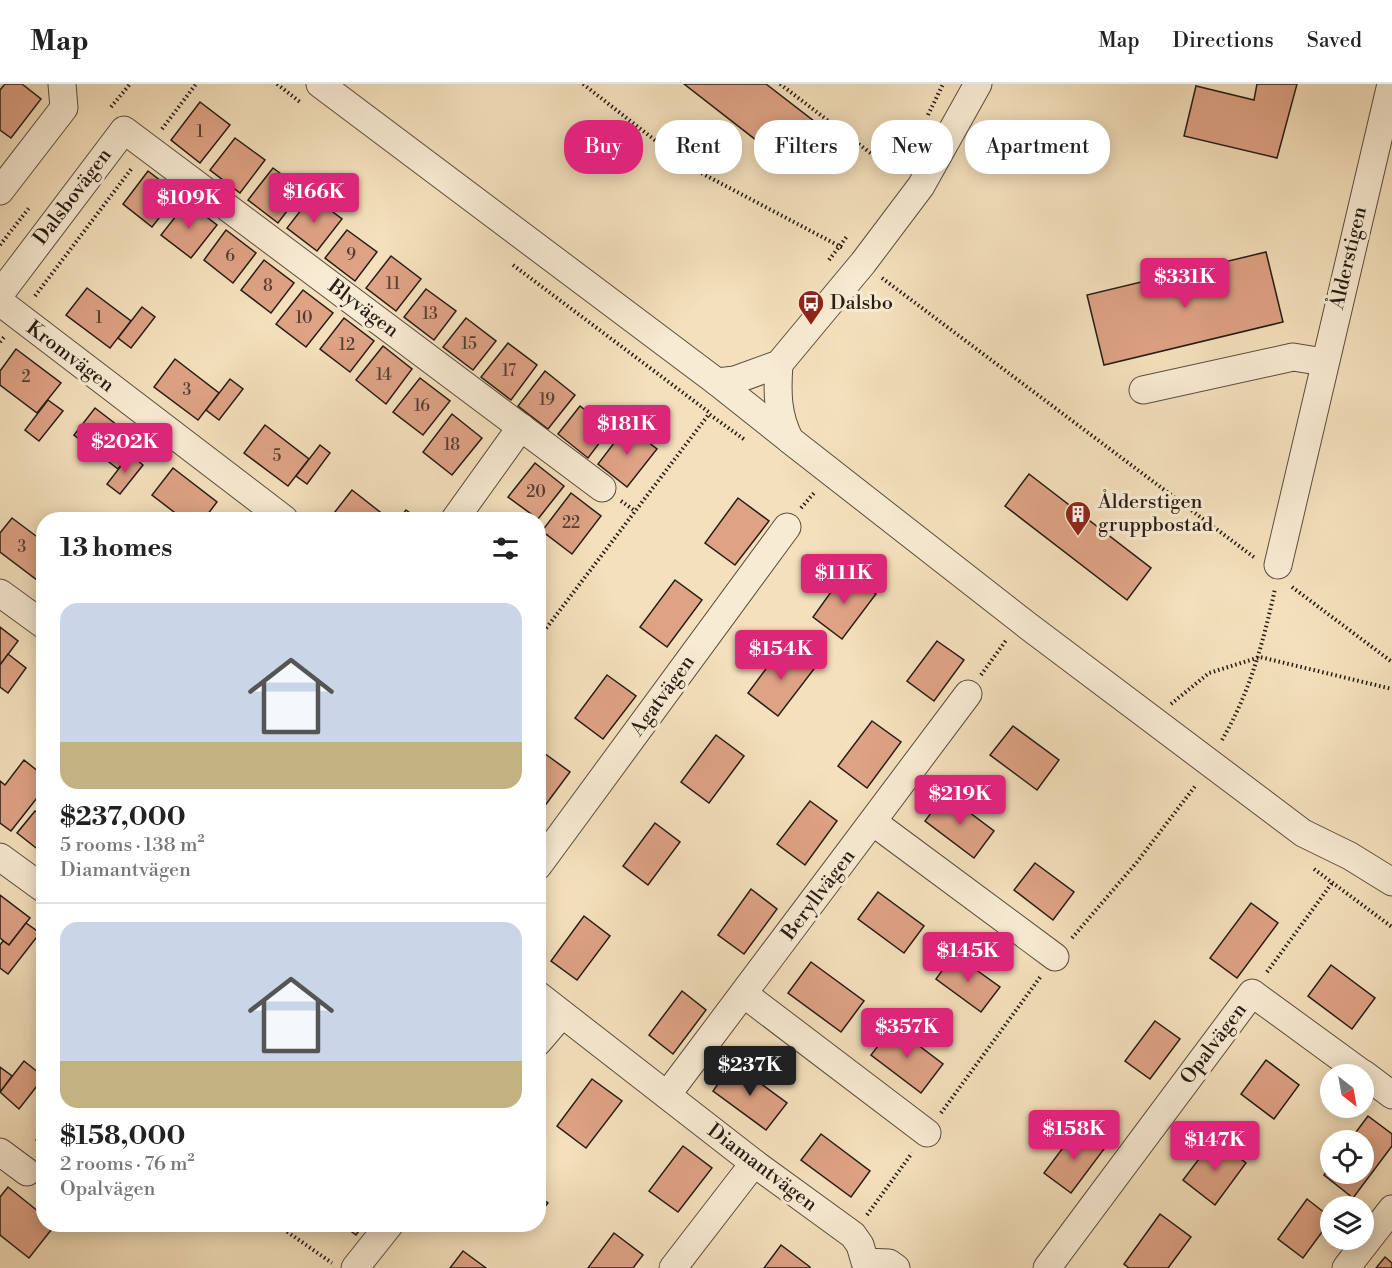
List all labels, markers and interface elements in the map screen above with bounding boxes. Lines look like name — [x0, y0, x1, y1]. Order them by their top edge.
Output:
text: Map — [30, 24, 89, 59]
text: Map — [1098, 28, 1140, 54]
text: Directions — [1173, 28, 1274, 54]
text: Saved — [1307, 28, 1362, 54]
chip: Buy — [564, 120, 643, 174]
chip: Rent — [655, 120, 742, 174]
chip: Filters — [754, 120, 859, 174]
chip: New — [871, 120, 953, 174]
chip: Apartment — [965, 120, 1110, 174]
house number: 1 — [197, 122, 204, 142]
street label: Dalsbovägen — [28, 144, 118, 250]
pin: $166K — [272, 173, 356, 224]
pin: $109K — [147, 179, 231, 230]
text: $166K — [283, 180, 345, 205]
text: $109K — [157, 186, 221, 211]
street label: Ålderstigen — [1324, 204, 1373, 313]
house number: 9 — [346, 245, 356, 265]
house number: 6 — [225, 246, 235, 266]
pin: $331K — [1143, 258, 1227, 309]
text: $331K — [1154, 265, 1216, 290]
street label: Blyvägen — [322, 274, 403, 344]
house number: 11 — [386, 274, 400, 294]
house number: 8 — [263, 276, 273, 296]
bus stop icon: Dalsbo — [796, 288, 826, 326]
place label: Dalsbo — [830, 291, 893, 316]
house number: 13 — [422, 304, 438, 324]
house number: 1 — [96, 308, 103, 328]
house number: 10 — [296, 308, 313, 328]
street label: Kromvägen — [21, 316, 119, 398]
house number: 15 — [461, 334, 477, 354]
house number: 12 — [339, 335, 355, 355]
house number: 17 — [502, 361, 516, 381]
house number: 14 — [376, 365, 392, 385]
house number: 2 — [21, 367, 31, 387]
house number: 3 — [183, 380, 192, 400]
house number: 19 — [539, 390, 555, 410]
house number: 16 — [414, 396, 430, 416]
pin: $181K — [585, 405, 669, 456]
text: $181K — [597, 412, 657, 437]
pin: $202K — [83, 423, 167, 474]
text: $202K — [91, 430, 159, 455]
house number: 18 — [444, 435, 460, 455]
house number: 5 — [273, 446, 282, 466]
house number: 20 — [526, 482, 546, 502]
place label: Ålderstigen gruppbostad — [1097, 489, 1214, 538]
building icon: Ålderstigen gruppbostad — [1063, 499, 1093, 537]
house number: 22 — [562, 513, 580, 533]
text: 13 homes — [60, 532, 172, 564]
icon: filters — [489, 532, 522, 565]
house number: 3 — [18, 537, 27, 557]
pin: $111K — [802, 554, 886, 605]
text: $111K — [815, 561, 873, 586]
pin: $154K — [739, 630, 823, 681]
text: $154K — [749, 637, 813, 662]
icon: home — [237, 642, 345, 750]
street label: Agatvägen — [625, 651, 701, 742]
pin: $219K — [918, 775, 1002, 826]
text: $219K — [929, 782, 991, 807]
text: $237,000 — [60, 801, 186, 833]
text: 5 rooms · 138 m² — [60, 833, 204, 858]
street label: Beryllvägen — [776, 845, 861, 946]
text: Diamantvägen — [60, 858, 191, 883]
pin: $145K — [926, 932, 1010, 983]
text: $145K — [937, 939, 999, 964]
icon: home — [237, 961, 345, 1069]
street label: Opalvägen — [1175, 998, 1253, 1090]
pin: $357K — [865, 1008, 949, 1059]
text: $357K — [875, 1015, 939, 1040]
pin: $237K — [708, 1046, 792, 1097]
text: $237K — [718, 1053, 782, 1078]
north arrow — [1320, 1064, 1374, 1118]
map controls — [1320, 1064, 1374, 1250]
pin: $158K — [1032, 1110, 1116, 1161]
text: $158K — [1043, 1117, 1105, 1142]
street label: Diamantvägen — [702, 1119, 822, 1217]
text: $158,000 — [60, 1120, 185, 1152]
pin: $147K — [1173, 1121, 1257, 1172]
text: $147K — [1184, 1128, 1246, 1153]
button: locate — [1320, 1130, 1374, 1184]
text: 2 rooms · 76 m² — [60, 1152, 194, 1177]
text: Opalvägen — [60, 1177, 156, 1202]
button: layers — [1320, 1196, 1374, 1250]

